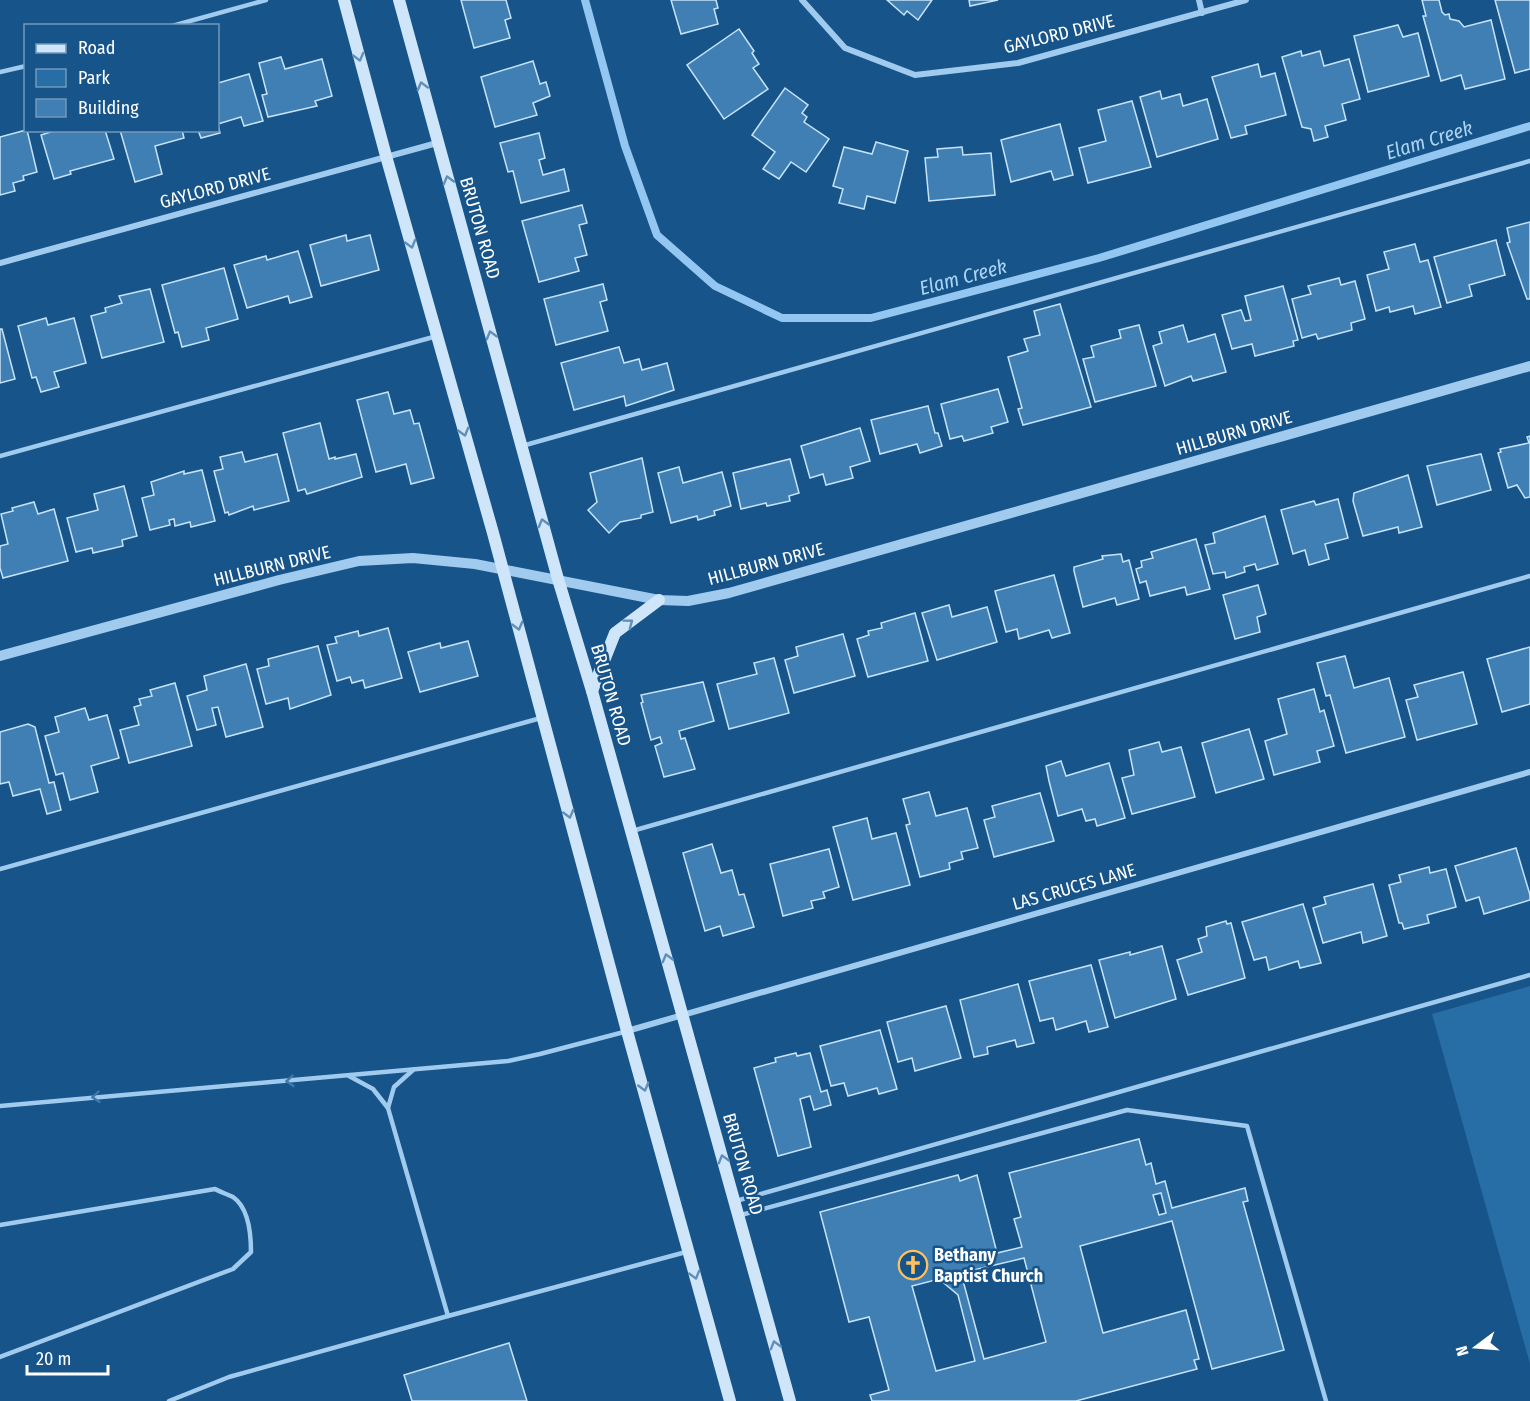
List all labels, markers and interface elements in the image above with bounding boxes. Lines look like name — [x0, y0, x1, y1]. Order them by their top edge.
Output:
street label: GAYLORD DRIVE — [1001, 10, 1117, 58]
legend — [24, 24, 219, 132]
text: Road — [78, 37, 115, 59]
one-way arrow — [352, 51, 365, 61]
text: Park — [78, 67, 111, 89]
one-way arrow — [417, 81, 429, 92]
text: Building — [78, 97, 139, 119]
water label: Elam Creek — [1383, 115, 1475, 165]
street label: GAYLORD DRIVE — [157, 163, 273, 213]
one-way arrow — [443, 175, 455, 186]
street label: BRUTON ROAD — [455, 175, 505, 281]
one-way arrow — [404, 239, 416, 249]
water label: Elam Creek — [917, 254, 1010, 300]
one-way arrow — [486, 330, 498, 341]
street label: HILLBURN DRIVE — [1174, 406, 1294, 460]
one-way arrow — [457, 427, 470, 437]
one-way arrow — [538, 518, 551, 528]
street label: HILLBURN DRIVE — [705, 538, 827, 590]
street label: HILLBURN DRIVE — [211, 541, 333, 591]
one-way arrow — [623, 619, 634, 630]
one-way arrow — [511, 620, 523, 631]
street label: BRUTON ROAD — [586, 642, 636, 748]
one-way arrow — [562, 808, 574, 819]
street label: LAS CRUCES LANE — [1010, 859, 1138, 915]
one-way arrow — [662, 954, 674, 964]
one-way arrow — [286, 1074, 295, 1087]
one-way arrow — [637, 1081, 649, 1092]
one-way arrow — [91, 1090, 101, 1103]
street label: BRUTON ROAD — [718, 1111, 768, 1217]
one-way arrow — [718, 1154, 730, 1165]
place label: Bethany Baptist Church — [934, 1244, 1043, 1287]
church icon: Bethany Baptist Church — [897, 1249, 929, 1281]
one-way arrow — [688, 1270, 701, 1280]
north arrow — [1446, 1317, 1506, 1377]
scale bar — [27, 1338, 108, 1376]
one-way arrow — [769, 1340, 782, 1350]
text: N — [1452, 1344, 1473, 1358]
text: 20 m — [36, 1348, 71, 1370]

